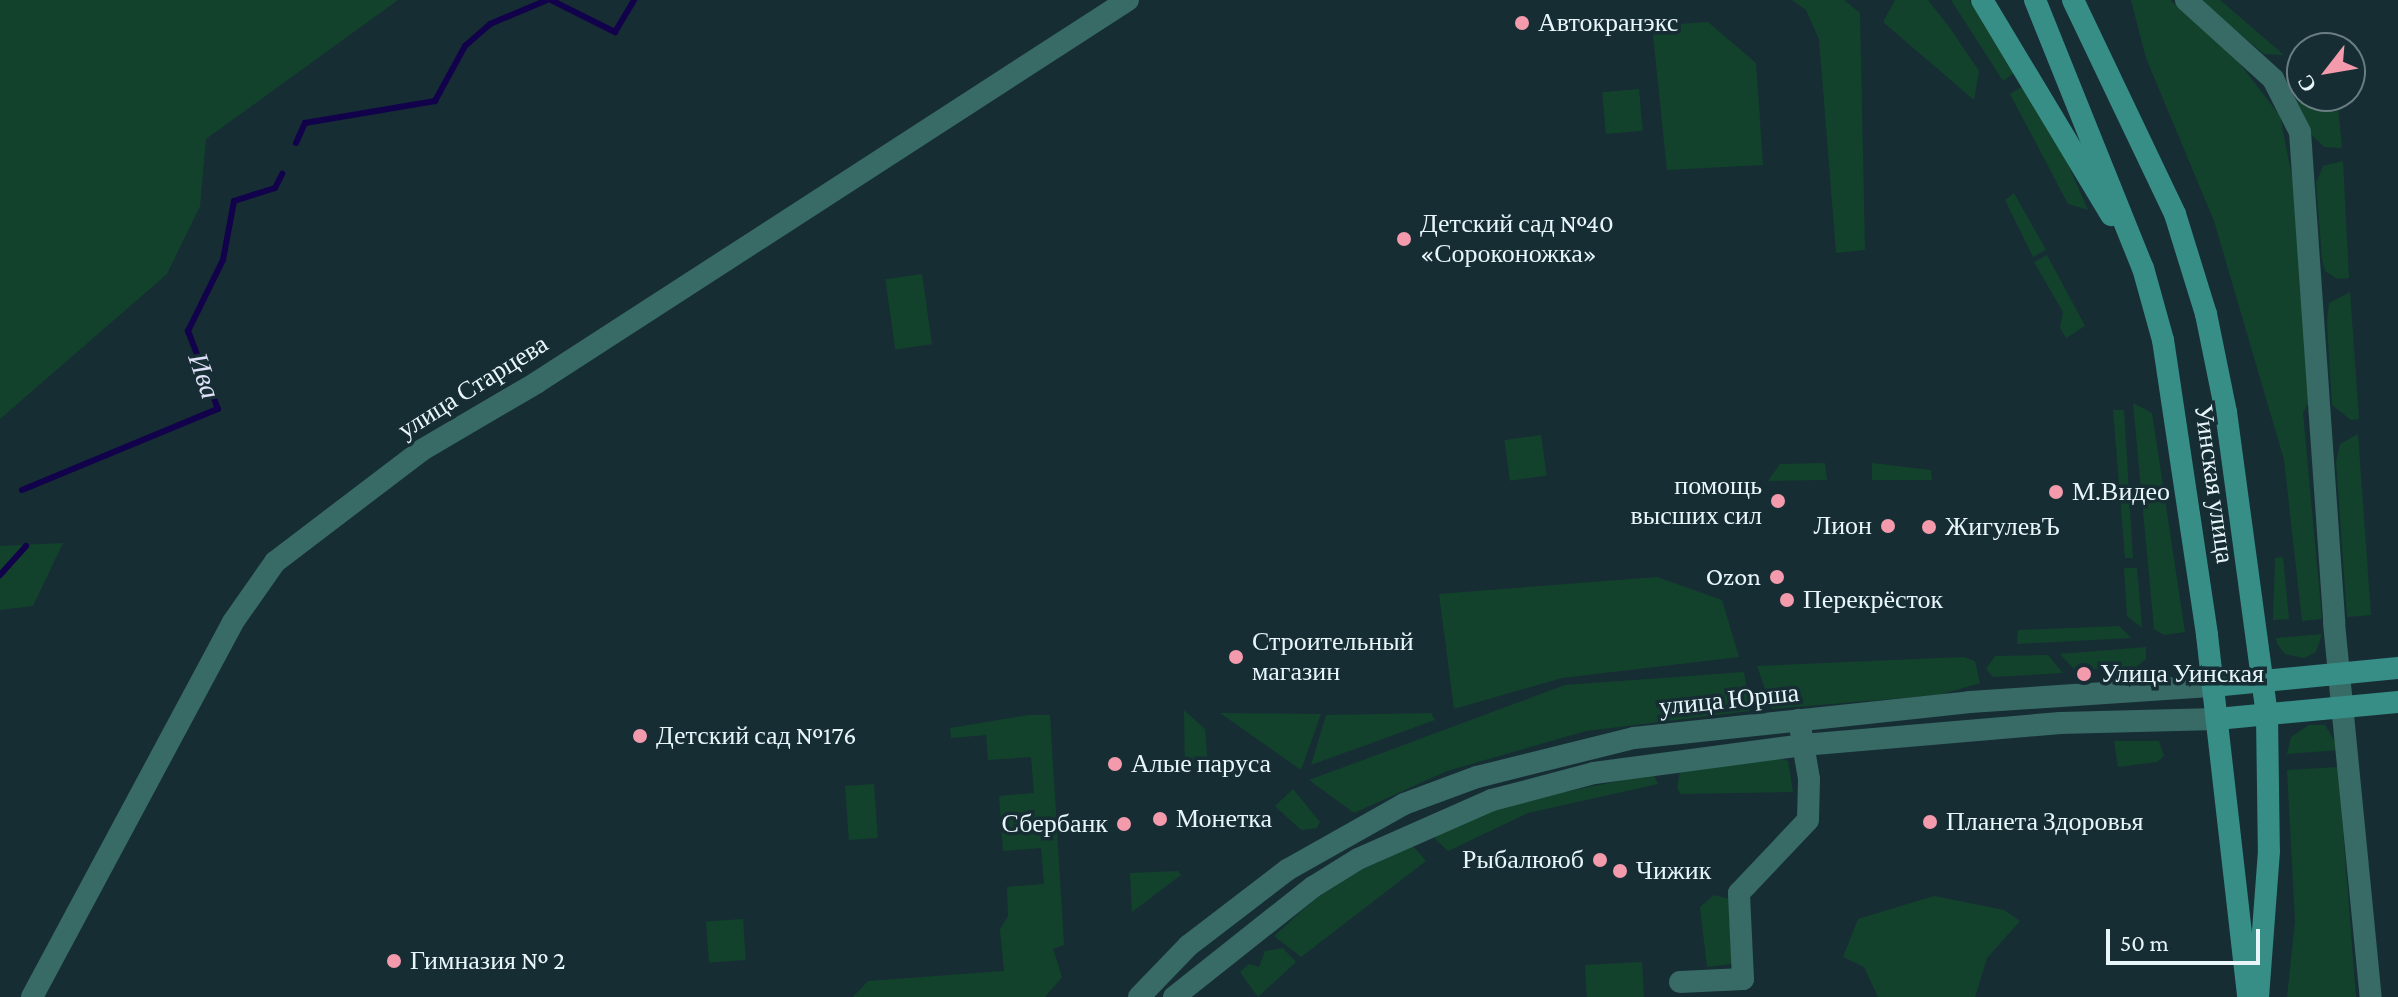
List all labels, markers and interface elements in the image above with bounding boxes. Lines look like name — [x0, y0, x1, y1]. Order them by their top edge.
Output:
place label: Автокранэкс — [1538, 7, 1678, 39]
marker: Автокранэкс — [1513, 14, 1531, 32]
north arrow — [2286, 32, 2366, 112]
text: С — [2292, 70, 2322, 97]
place label: Детский сад №40 «Сороконожка» — [1420, 208, 1614, 270]
marker: Детский сад №40 «Сороконожка» — [1395, 230, 1413, 248]
street label: улица Старцева — [392, 328, 554, 446]
water label: Ива — [181, 349, 227, 403]
street label: Уинская улица — [2187, 402, 2241, 566]
place label: помощь высших сил — [1630, 470, 1762, 532]
place label: М.Видео — [2072, 476, 2170, 508]
marker: М.Видео — [2047, 483, 2065, 501]
marker: помощь высших сил — [1769, 492, 1787, 510]
place label: Лион — [1814, 510, 1872, 542]
place label: ЖигулевЪ — [1945, 511, 2060, 543]
marker: Лион — [1879, 517, 1897, 535]
marker: ЖигулевЪ — [1920, 518, 1938, 536]
place label: Ozon — [1706, 561, 1761, 593]
marker: Ozon — [1768, 568, 1786, 586]
place label: Перекрёсток — [1803, 584, 1943, 616]
marker: Перекрёсток — [1778, 591, 1796, 609]
place label: Строительный магазин — [1252, 626, 1414, 688]
marker: Строительный магазин — [1227, 648, 1245, 666]
place label: Улица Уинская — [2100, 658, 2264, 690]
marker: Улица Уинская — [2075, 665, 2093, 683]
street label: улица Юрша — [1658, 677, 1800, 723]
place label: Детский сад №176 — [656, 720, 856, 752]
marker: Детский сад №176 — [631, 727, 649, 745]
place label: Алые паруса — [1131, 748, 1271, 780]
marker: Алые паруса — [1106, 755, 1124, 773]
place label: Монетка — [1176, 803, 1272, 835]
place label: Планета Здоровья — [1946, 806, 2144, 838]
place label: Сбербанк — [1002, 808, 1108, 840]
marker: Монетка — [1151, 810, 1169, 828]
marker: Планета Здоровья — [1921, 813, 1939, 831]
marker: Сбербанк — [1115, 815, 1133, 833]
place label: Рыбалююб — [1462, 844, 1584, 876]
marker: Рыбалююб — [1591, 851, 1609, 869]
place label: Чижик — [1636, 855, 1711, 887]
marker: Чижик — [1611, 862, 1629, 880]
scale bar — [2110, 913, 2264, 963]
text: 50 m — [2120, 929, 2169, 956]
place label: Гимназия № 2 — [410, 945, 565, 977]
marker: Гимназия № 2 — [385, 952, 403, 970]

